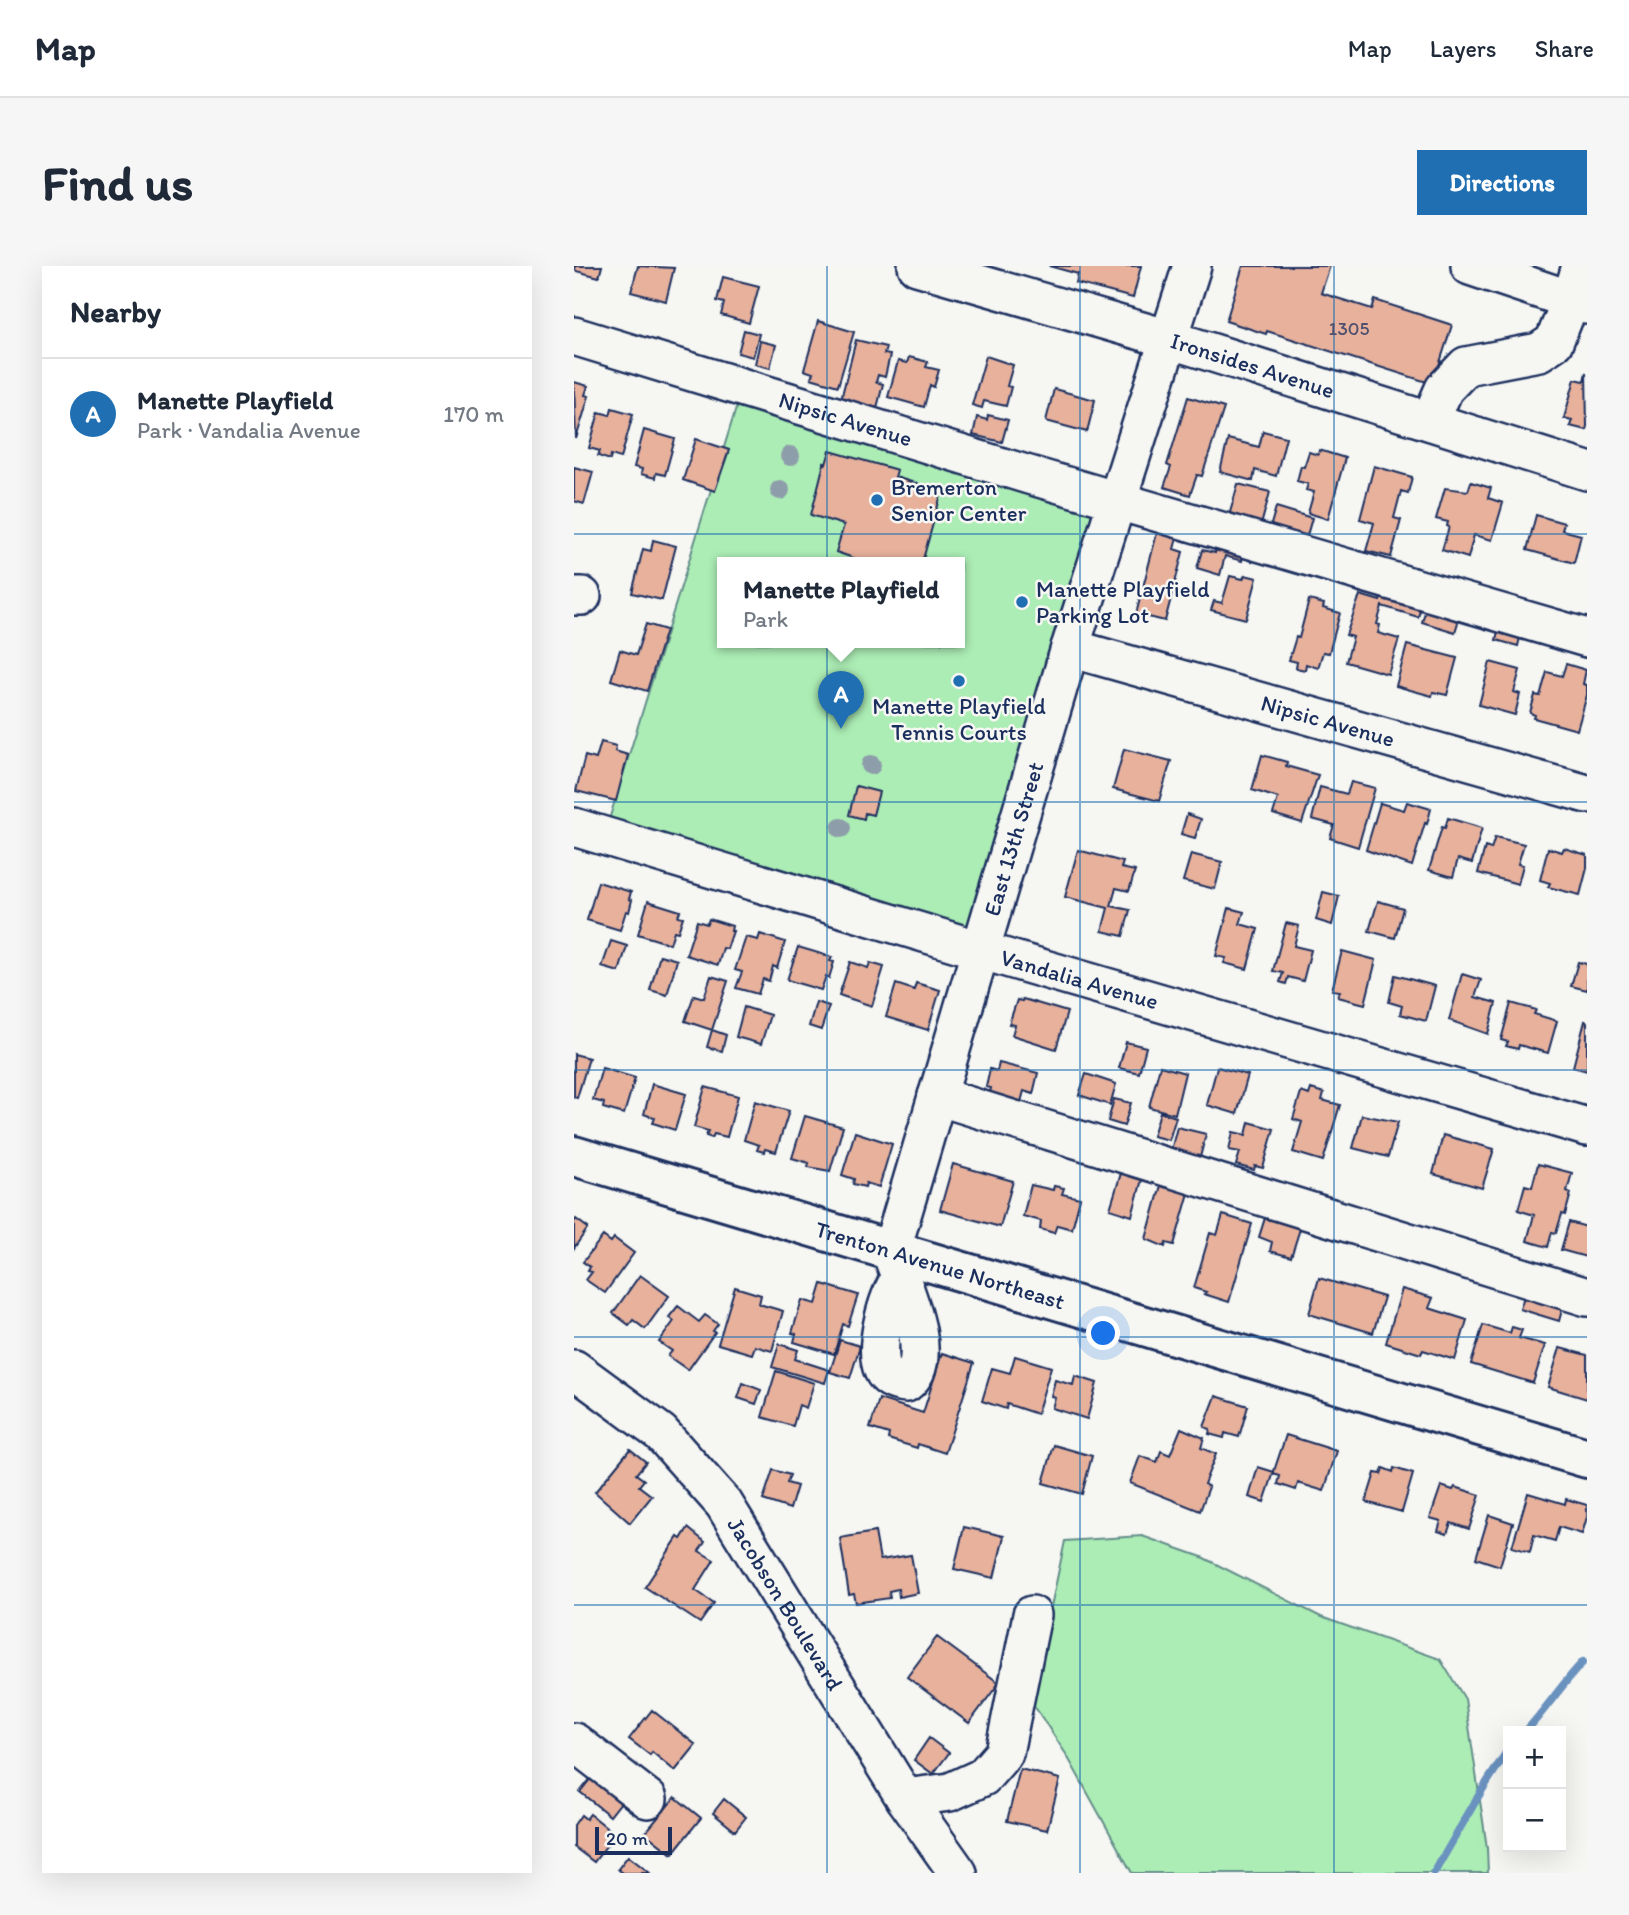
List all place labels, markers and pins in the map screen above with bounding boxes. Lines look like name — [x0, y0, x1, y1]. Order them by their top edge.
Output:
place label: Bremerton Senior Center — [891, 473, 1027, 527]
marker: Bremerton Senior Center — [869, 492, 885, 508]
place label: Manette Playfield Parking Lot — [1036, 575, 1209, 629]
marker: Manette Playfield Parking Lot — [1014, 594, 1030, 610]
pin: A — [818, 671, 864, 729]
marker: Manette Playfield Tennis Courts — [951, 673, 967, 689]
place label: Manette Playfield Tennis Courts — [872, 692, 1046, 746]

